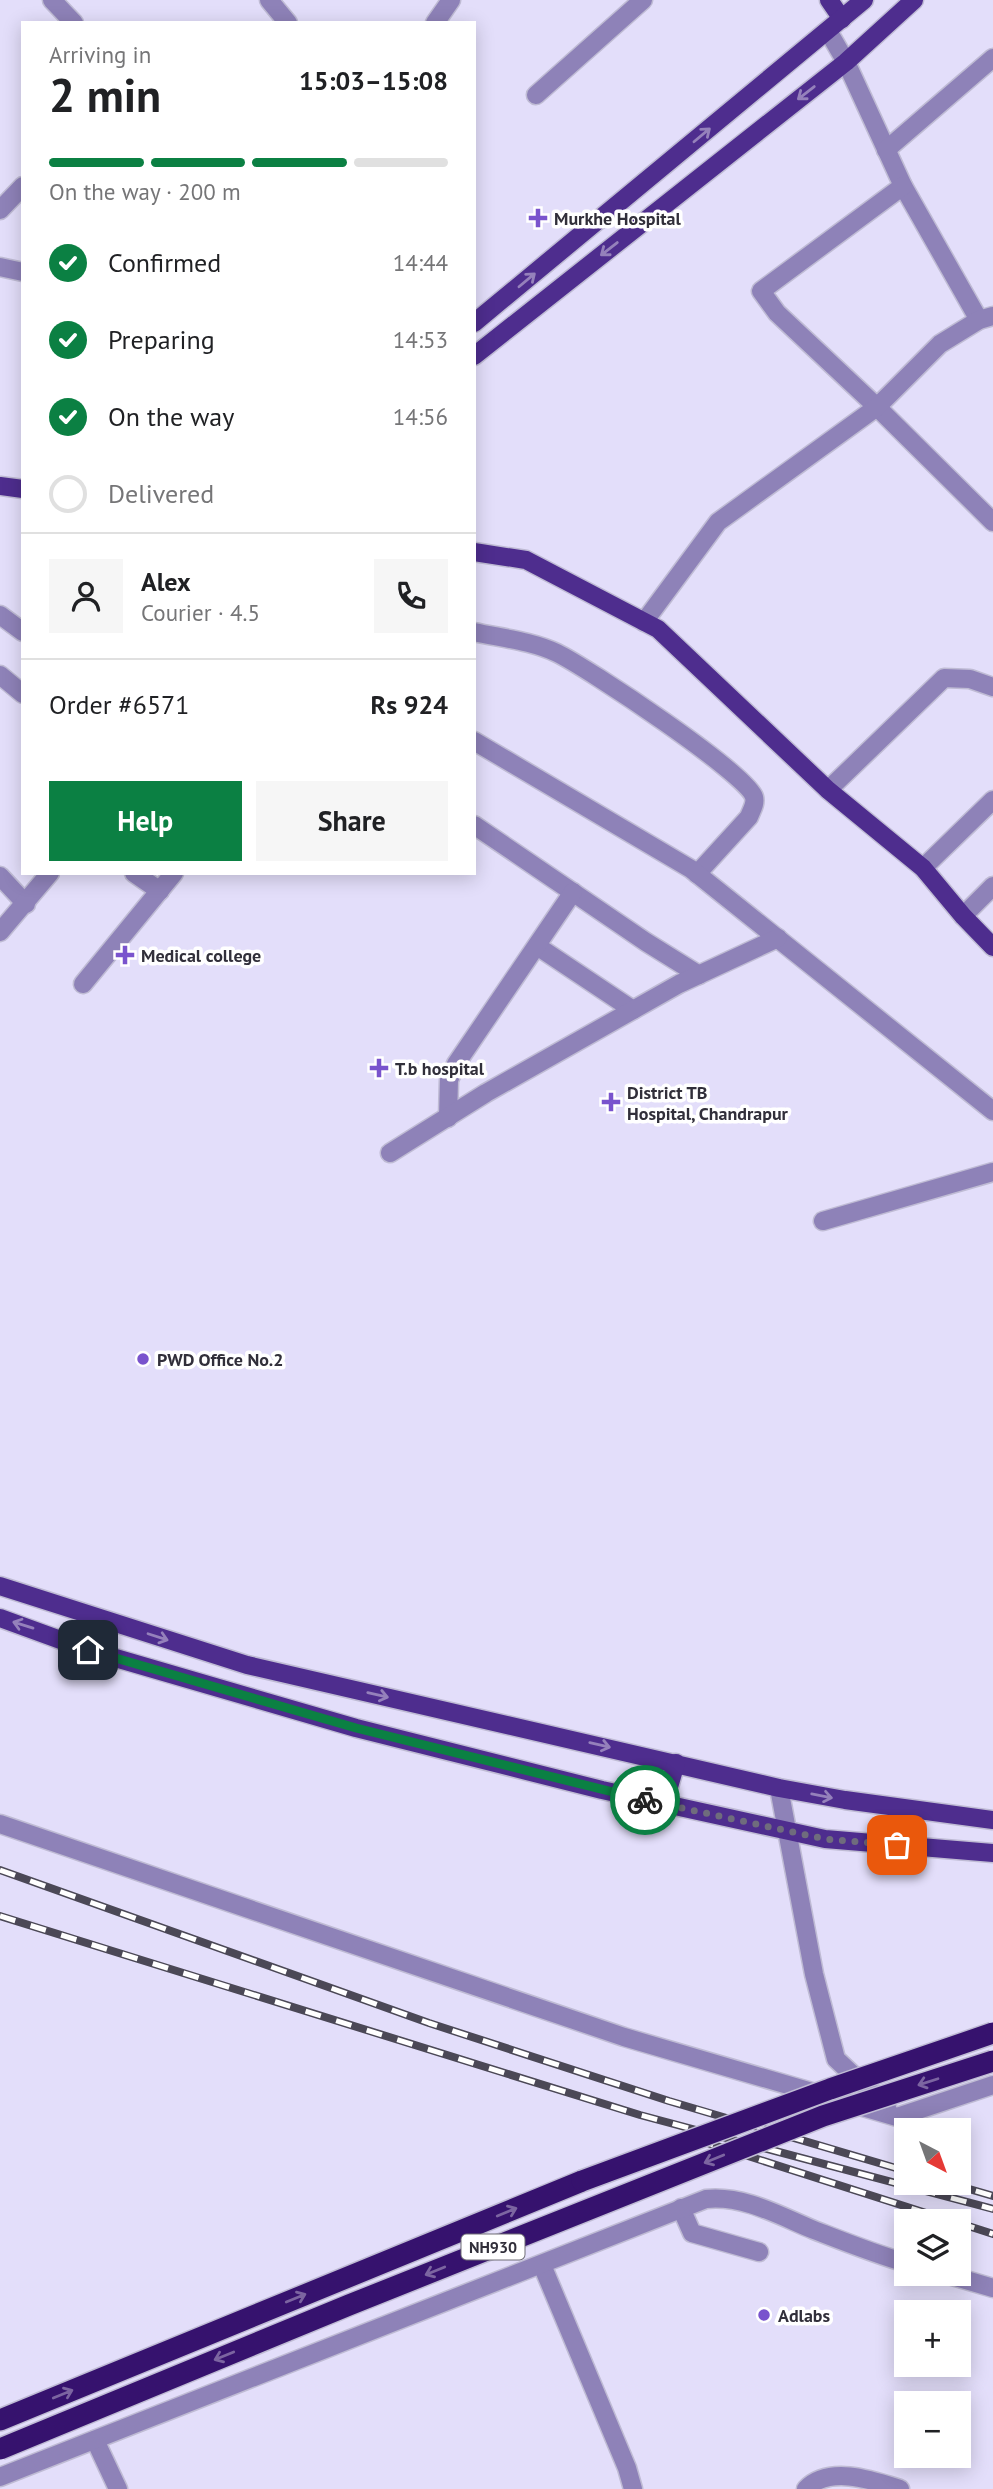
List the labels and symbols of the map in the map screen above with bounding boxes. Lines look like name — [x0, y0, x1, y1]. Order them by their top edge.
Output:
one-way arrow — [798, 85, 816, 100]
one-way arrow — [693, 127, 711, 143]
place label: Murkhe Hospital — [554, 207, 681, 230]
marker: Murkhe Hospital — [528, 208, 548, 228]
one-way arrow — [601, 242, 619, 257]
one-way arrow — [517, 272, 535, 288]
place label: Medical college — [141, 944, 261, 967]
marker: Medical college — [115, 945, 135, 965]
place label: T.b hospital — [395, 1057, 485, 1080]
marker: T.b hospital — [369, 1058, 389, 1078]
place label: District TB Hospital, Chandrapur — [627, 1081, 789, 1125]
marker: District TB Hospital, Chandrapur — [601, 1092, 621, 1112]
place label: PWD Office No.2 — [157, 1348, 283, 1371]
marker: PWD Office No.2 — [135, 1351, 151, 1367]
one-way arrow — [12, 1618, 34, 1631]
pin — [58, 1620, 118, 1680]
one-way arrow — [147, 1631, 169, 1644]
one-way arrow — [366, 1688, 389, 1702]
one-way arrow — [588, 1739, 611, 1753]
courier — [610, 1765, 680, 1835]
one-way arrow — [810, 1789, 833, 1803]
pin — [867, 1815, 927, 1875]
one-way arrow — [917, 2077, 939, 2090]
north arrow — [894, 2118, 971, 2194]
one-way arrow — [704, 2154, 726, 2167]
one-way arrow — [495, 2204, 517, 2217]
road number: NH930 — [462, 2234, 524, 2260]
one-way arrow — [424, 2265, 446, 2278]
one-way arrow — [285, 2291, 307, 2304]
place label: Adlabs — [778, 2304, 830, 2327]
marker: Adlabs — [756, 2307, 772, 2323]
one-way arrow — [213, 2350, 235, 2363]
one-way arrow — [52, 2386, 73, 2399]

